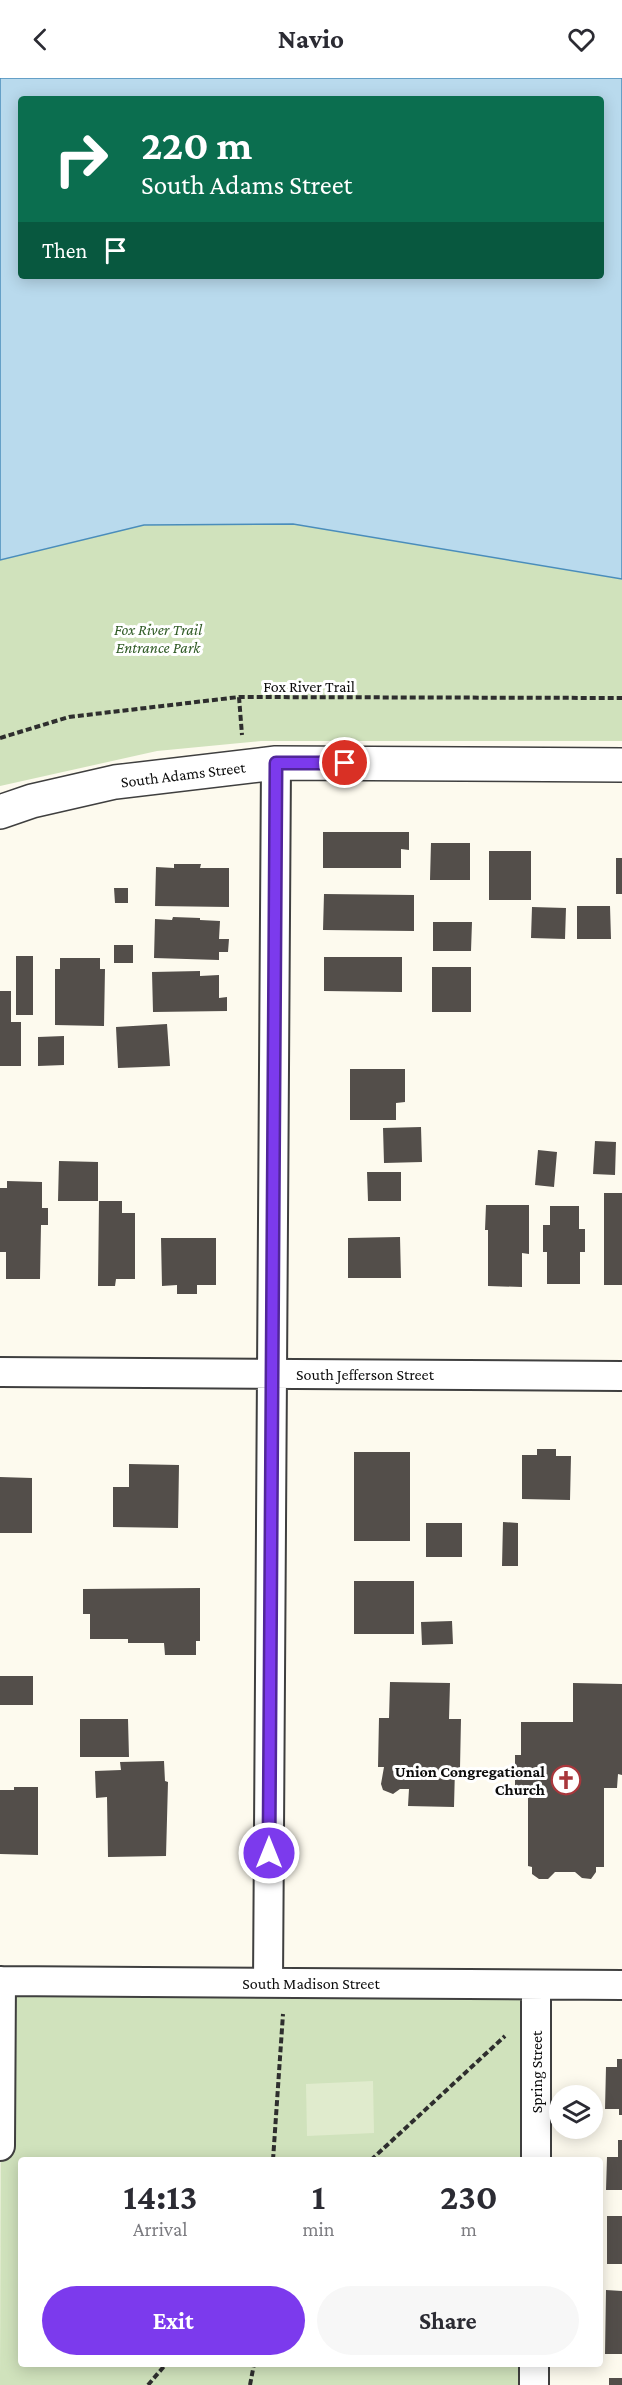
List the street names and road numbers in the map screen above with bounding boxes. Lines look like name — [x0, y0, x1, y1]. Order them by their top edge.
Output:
street label: Fox River Trail — [263, 678, 355, 695]
street label: South Adams Street — [120, 758, 247, 791]
street label: South Jefferson Street — [296, 1366, 435, 1384]
street label: South Madison Street — [242, 1975, 380, 1992]
street label: Spring Street — [528, 2030, 546, 2113]

